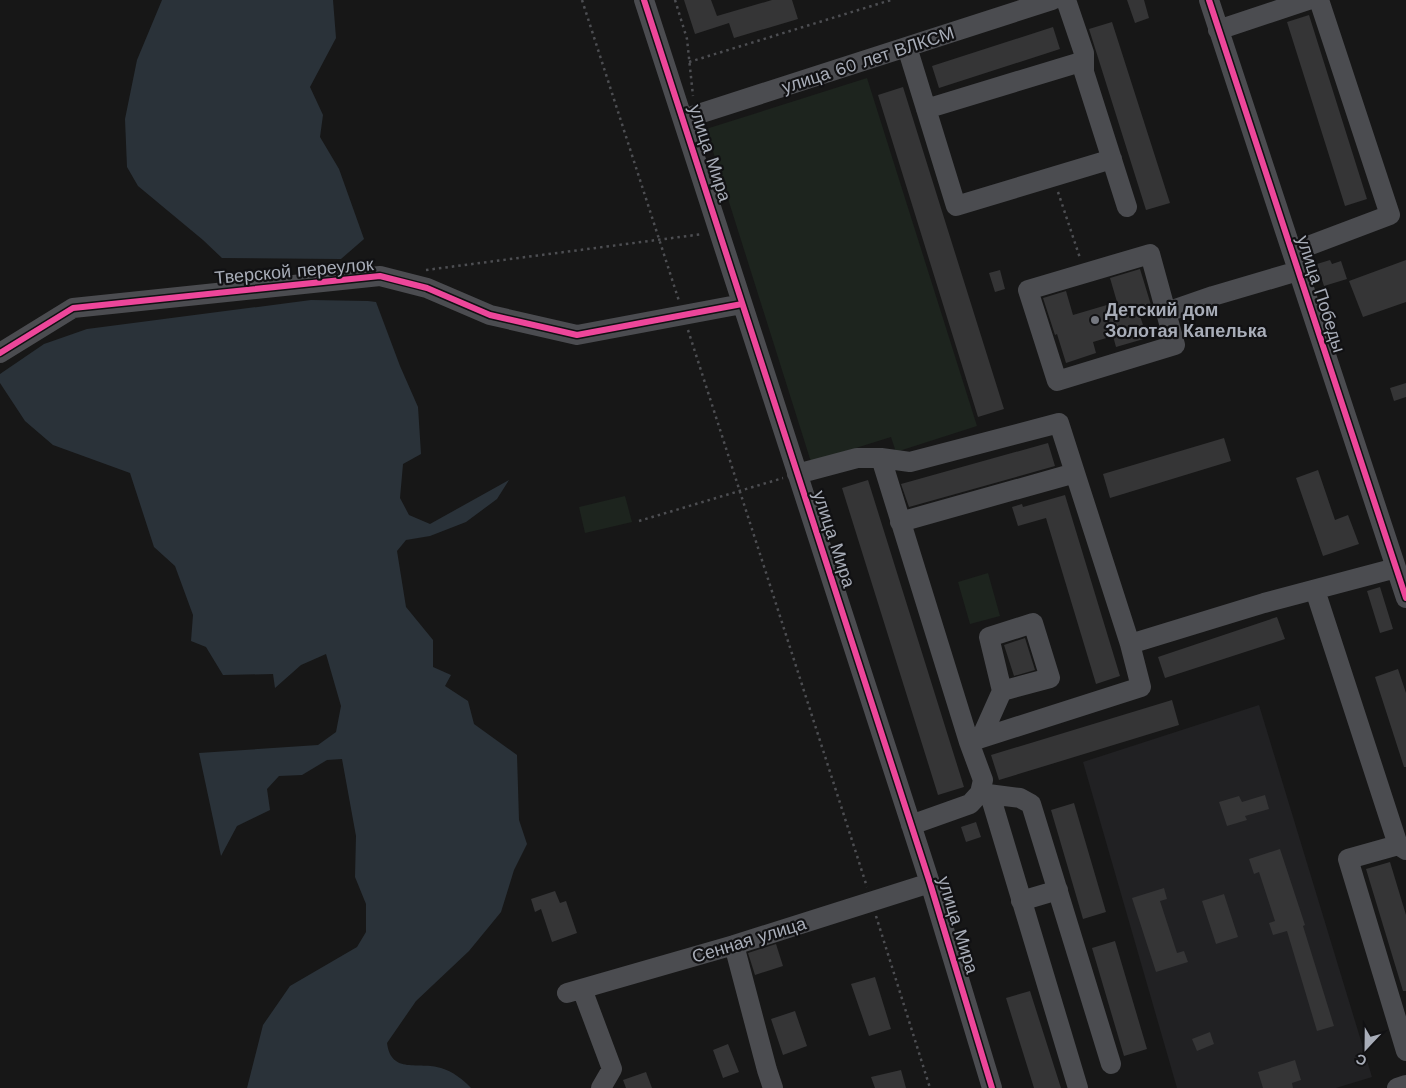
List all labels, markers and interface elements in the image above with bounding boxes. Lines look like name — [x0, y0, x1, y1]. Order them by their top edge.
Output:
street label: улица 60 лет ВЛКСМ — [779, 22, 957, 97]
street label: улица Мира — [685, 102, 736, 205]
street label: улица Победы — [1293, 233, 1350, 355]
street label: Тверской переулок — [214, 253, 375, 288]
place label: Детский дом Золотая Капелька — [1105, 299, 1268, 341]
marker: Детский дом Золотая Капелька — [1089, 314, 1101, 326]
street label: улица Мира — [809, 488, 860, 591]
street label: улица Мира — [934, 874, 984, 977]
street label: Сенная улица — [689, 912, 809, 967]
north arrow — [1341, 1023, 1391, 1073]
text: С — [1353, 1051, 1369, 1069]

